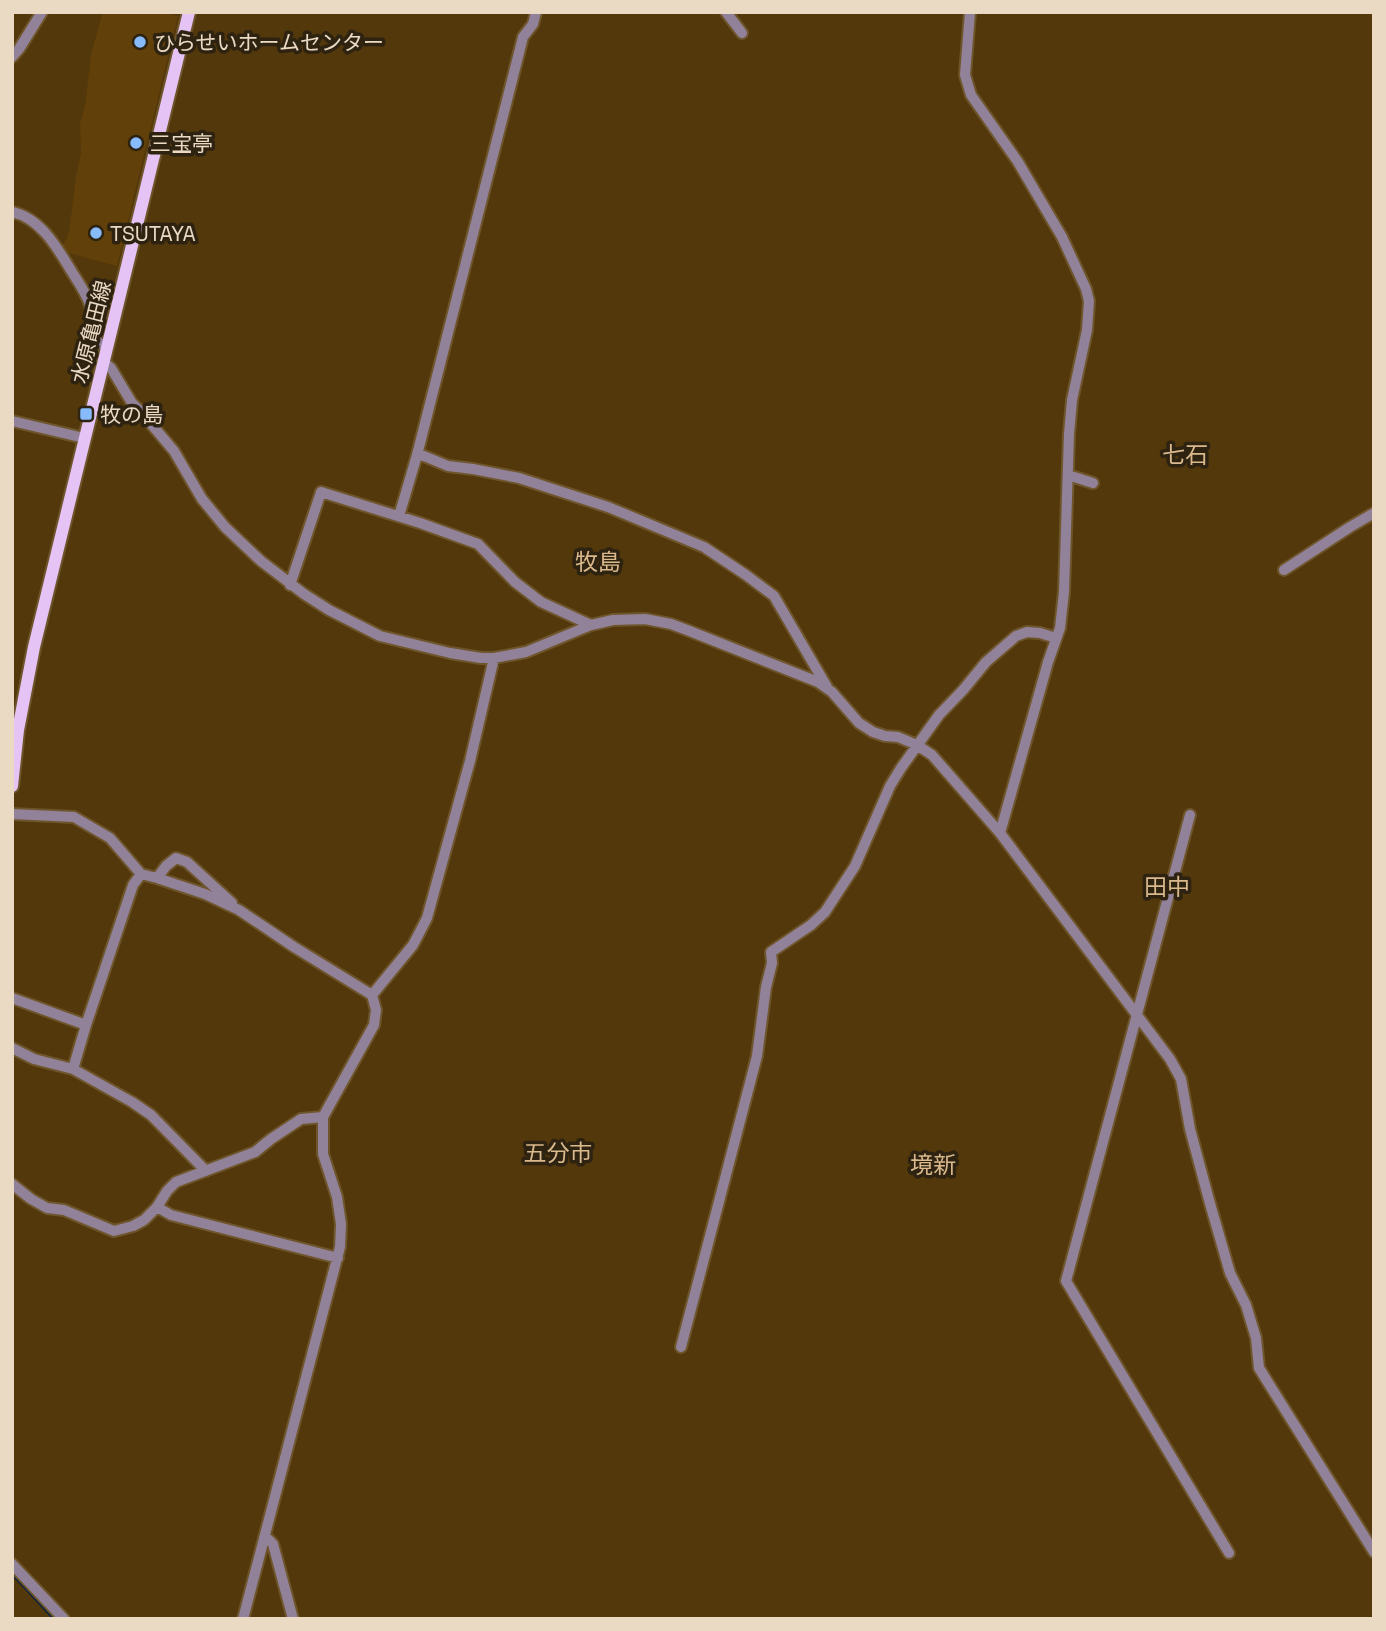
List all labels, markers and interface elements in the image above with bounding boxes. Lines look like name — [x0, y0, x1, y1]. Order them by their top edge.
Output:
place label: ひらせいホームセンター — [154, 29, 384, 56]
marker: ひらせいホームセンター — [132, 34, 148, 50]
place label: 三宝亭 — [150, 130, 213, 157]
marker: 三宝亭 — [128, 135, 144, 151]
place label: TSUTAYA — [110, 220, 196, 247]
marker: TSUTAYA — [88, 225, 104, 241]
street label: 水原亀田線 — [65, 278, 117, 386]
place label: 牧の島 — [100, 401, 163, 428]
marker: 牧の島 — [78, 406, 94, 422]
district label: 七石 — [1162, 440, 1208, 470]
district label: 牧島 — [575, 547, 621, 577]
district label: 田中 — [1144, 872, 1190, 902]
district label: 五分市 — [524, 1138, 593, 1168]
district label: 境新 — [910, 1150, 956, 1180]

